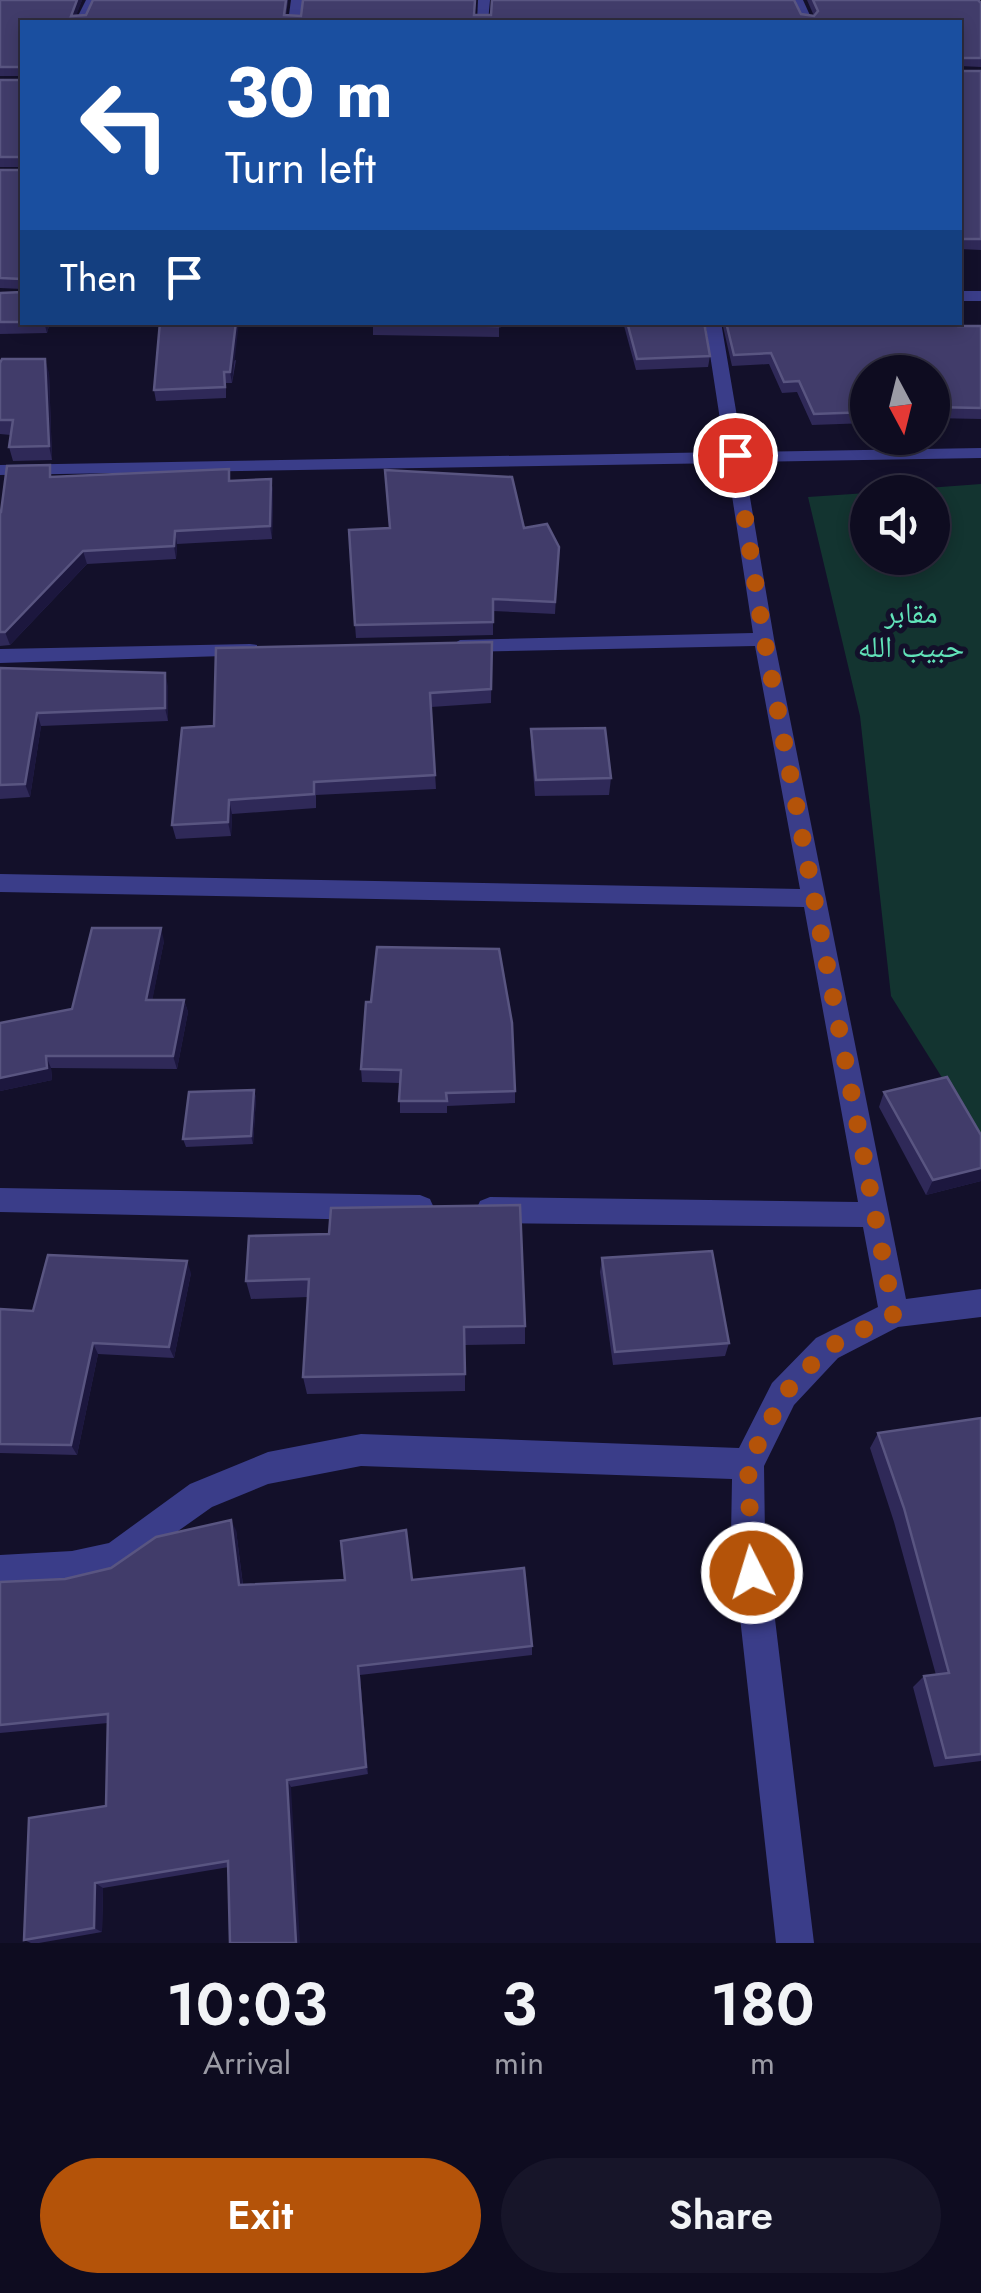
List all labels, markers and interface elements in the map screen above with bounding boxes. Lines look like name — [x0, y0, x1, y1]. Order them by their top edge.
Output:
text: 30 m — [225, 42, 393, 143]
icon: left — [60, 60, 190, 190]
text: Turn left — [225, 135, 376, 200]
text: Then — [60, 250, 137, 305]
icon: arrive — [157, 250, 212, 305]
north arrow — [850, 355, 950, 455]
map controls — [850, 355, 950, 575]
pin — [693, 413, 778, 498]
icon: arrive — [708, 428, 763, 483]
button: sound — [850, 475, 950, 575]
park label: مقابر حبيب الله — [858, 591, 964, 668]
position arrow — [700, 1521, 804, 1625]
text: 10:03 — [166, 1961, 328, 2048]
text: 3 — [501, 1961, 537, 2048]
text: 180 — [710, 1961, 815, 2048]
text: Arrival — [203, 2040, 291, 2086]
text: min — [494, 2040, 544, 2086]
text: m — [750, 2040, 775, 2086]
button: Exit — [40, 2158, 481, 2273]
button: Share — [501, 2158, 941, 2273]

